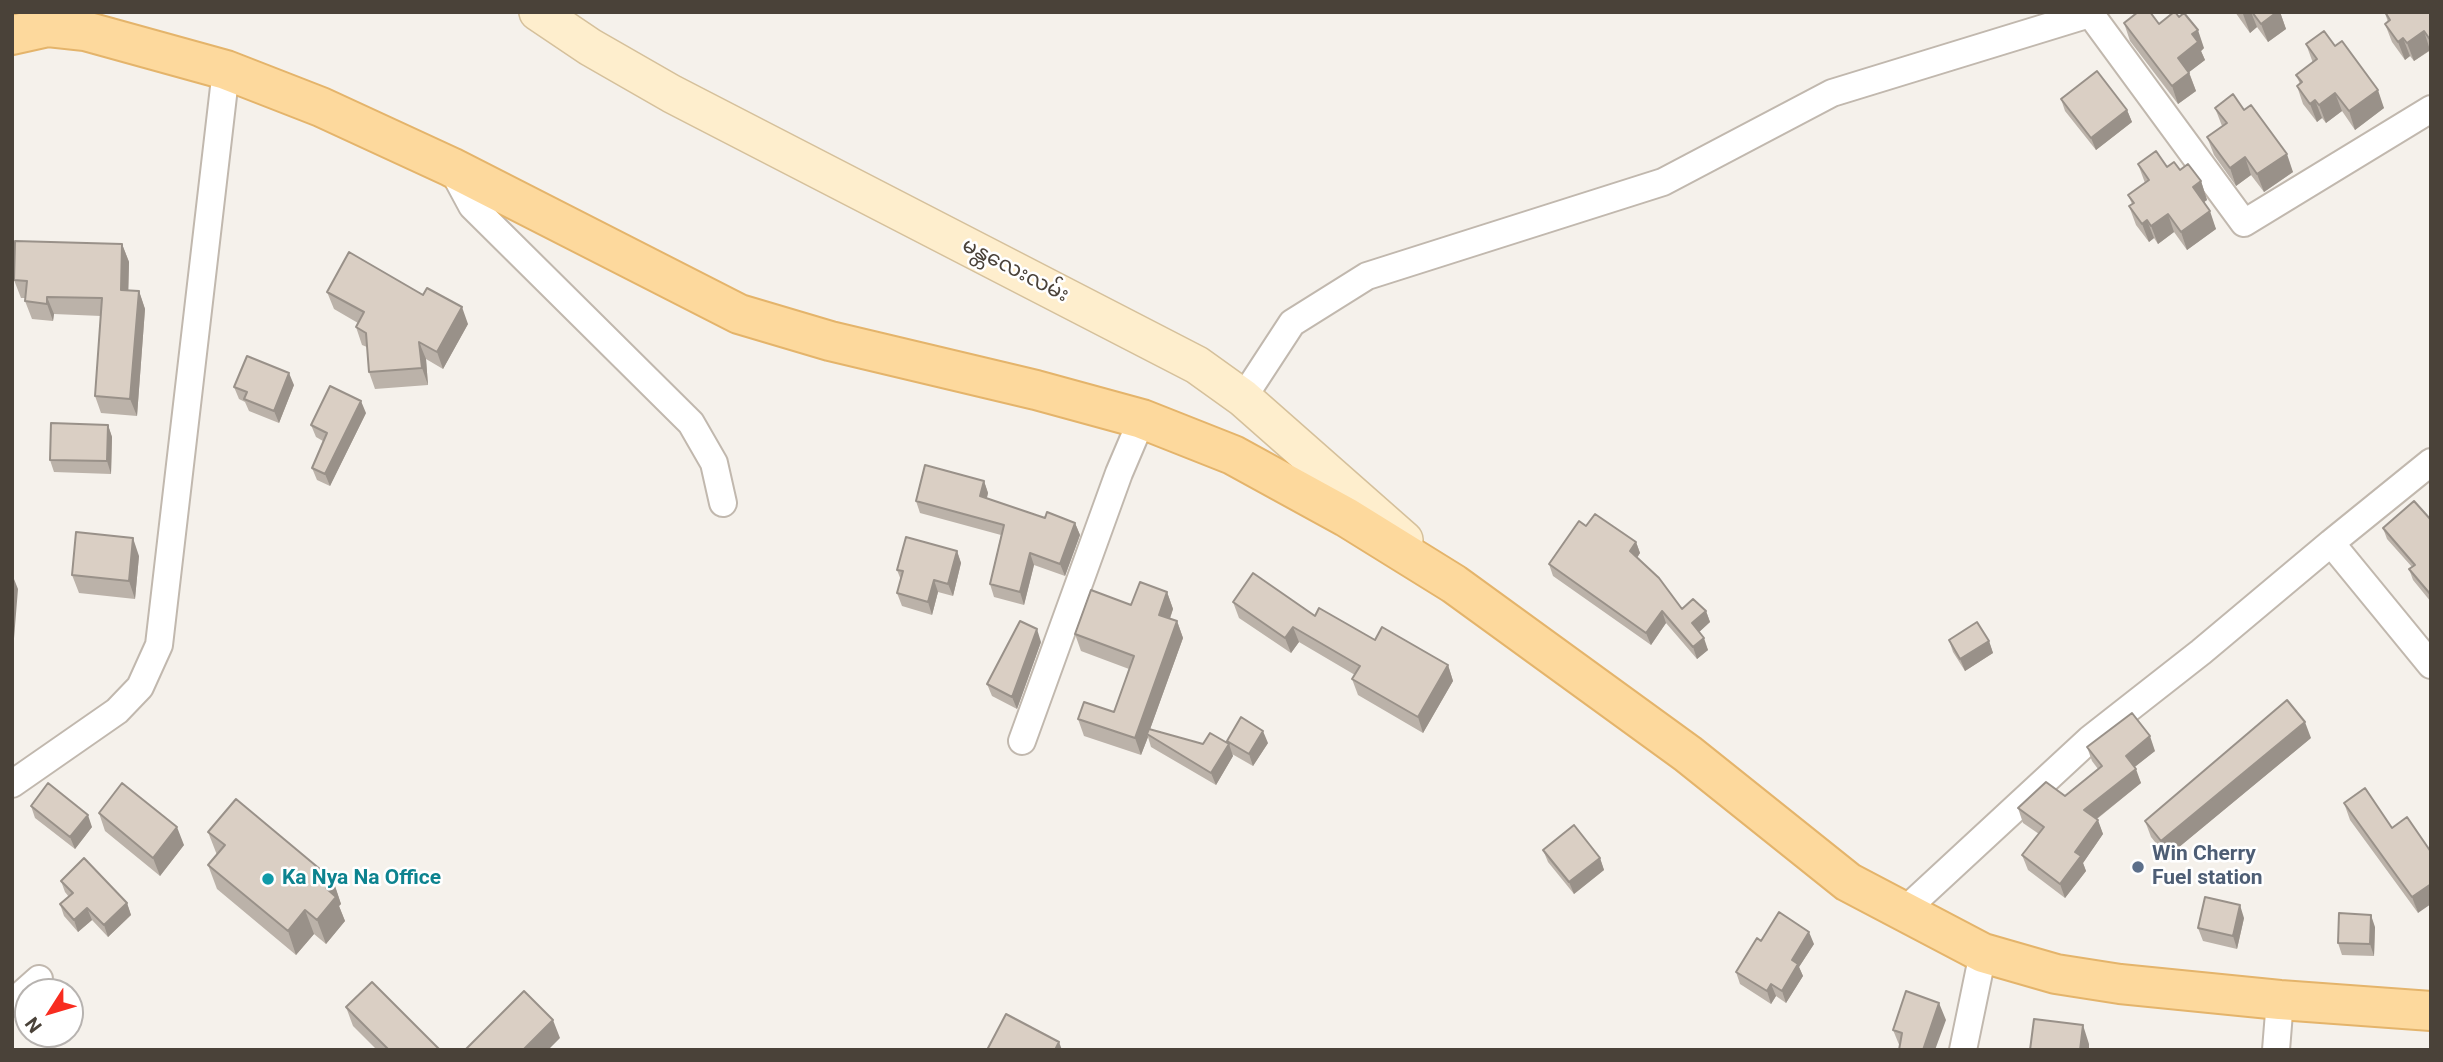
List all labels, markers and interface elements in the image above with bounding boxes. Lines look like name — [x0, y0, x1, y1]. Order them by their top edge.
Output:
street label: မန္တလေးလမ်း — [957, 233, 1073, 309]
place label: Win Cherry Fuel station — [2152, 842, 2263, 892]
marker: Win Cherry Fuel station — [2130, 859, 2146, 875]
place label: Ka Nya Na Office — [282, 866, 441, 892]
marker: Ka Nya Na Office — [260, 871, 276, 887]
north arrow — [14, 978, 84, 1048]
text: N — [20, 1012, 47, 1037]

